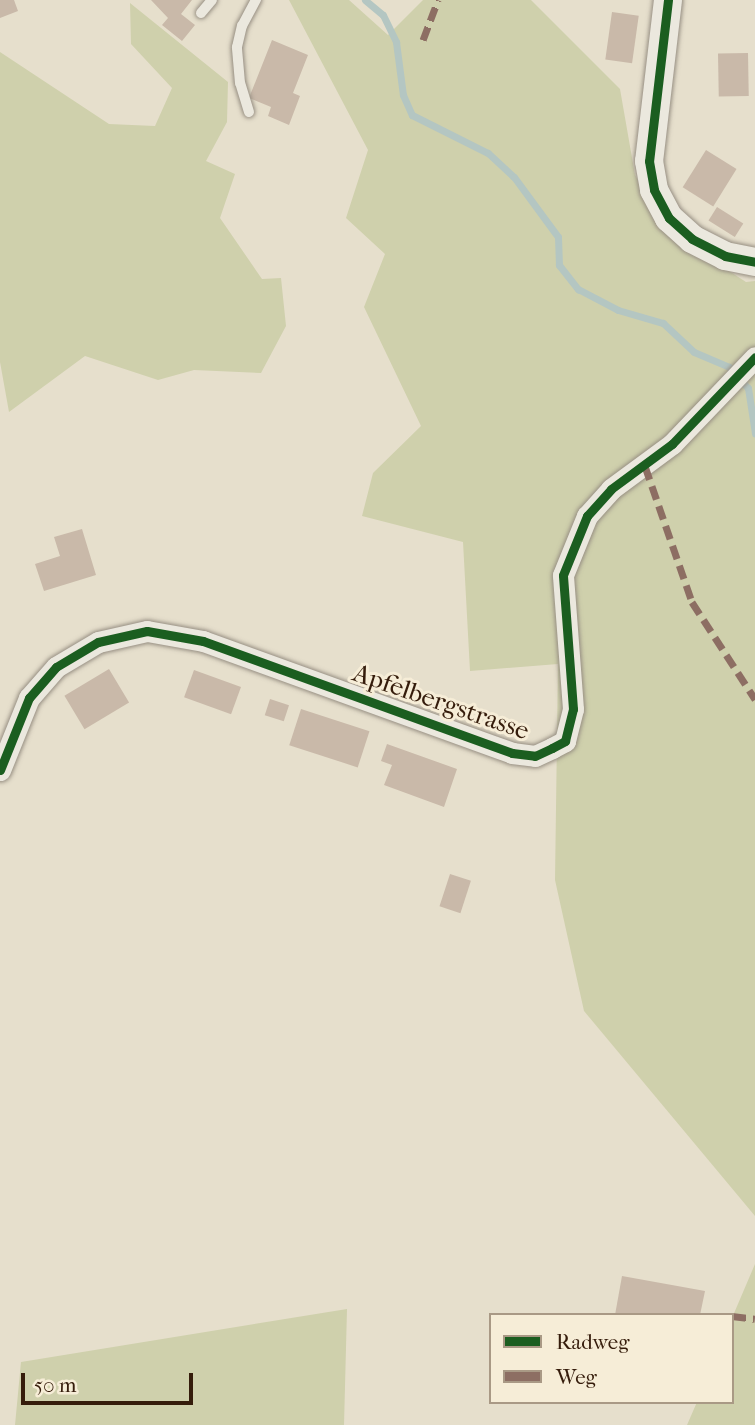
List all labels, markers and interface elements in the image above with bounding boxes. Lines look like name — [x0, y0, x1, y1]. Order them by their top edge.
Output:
street label: Apfelbergstrasse — [349, 657, 533, 747]
legend — [489, 1313, 734, 1404]
text: Radweg — [556, 1330, 629, 1354]
scale bar — [24, 1358, 196, 1402]
text: Weg — [556, 1365, 597, 1389]
text: 50 m — [34, 1373, 77, 1397]

